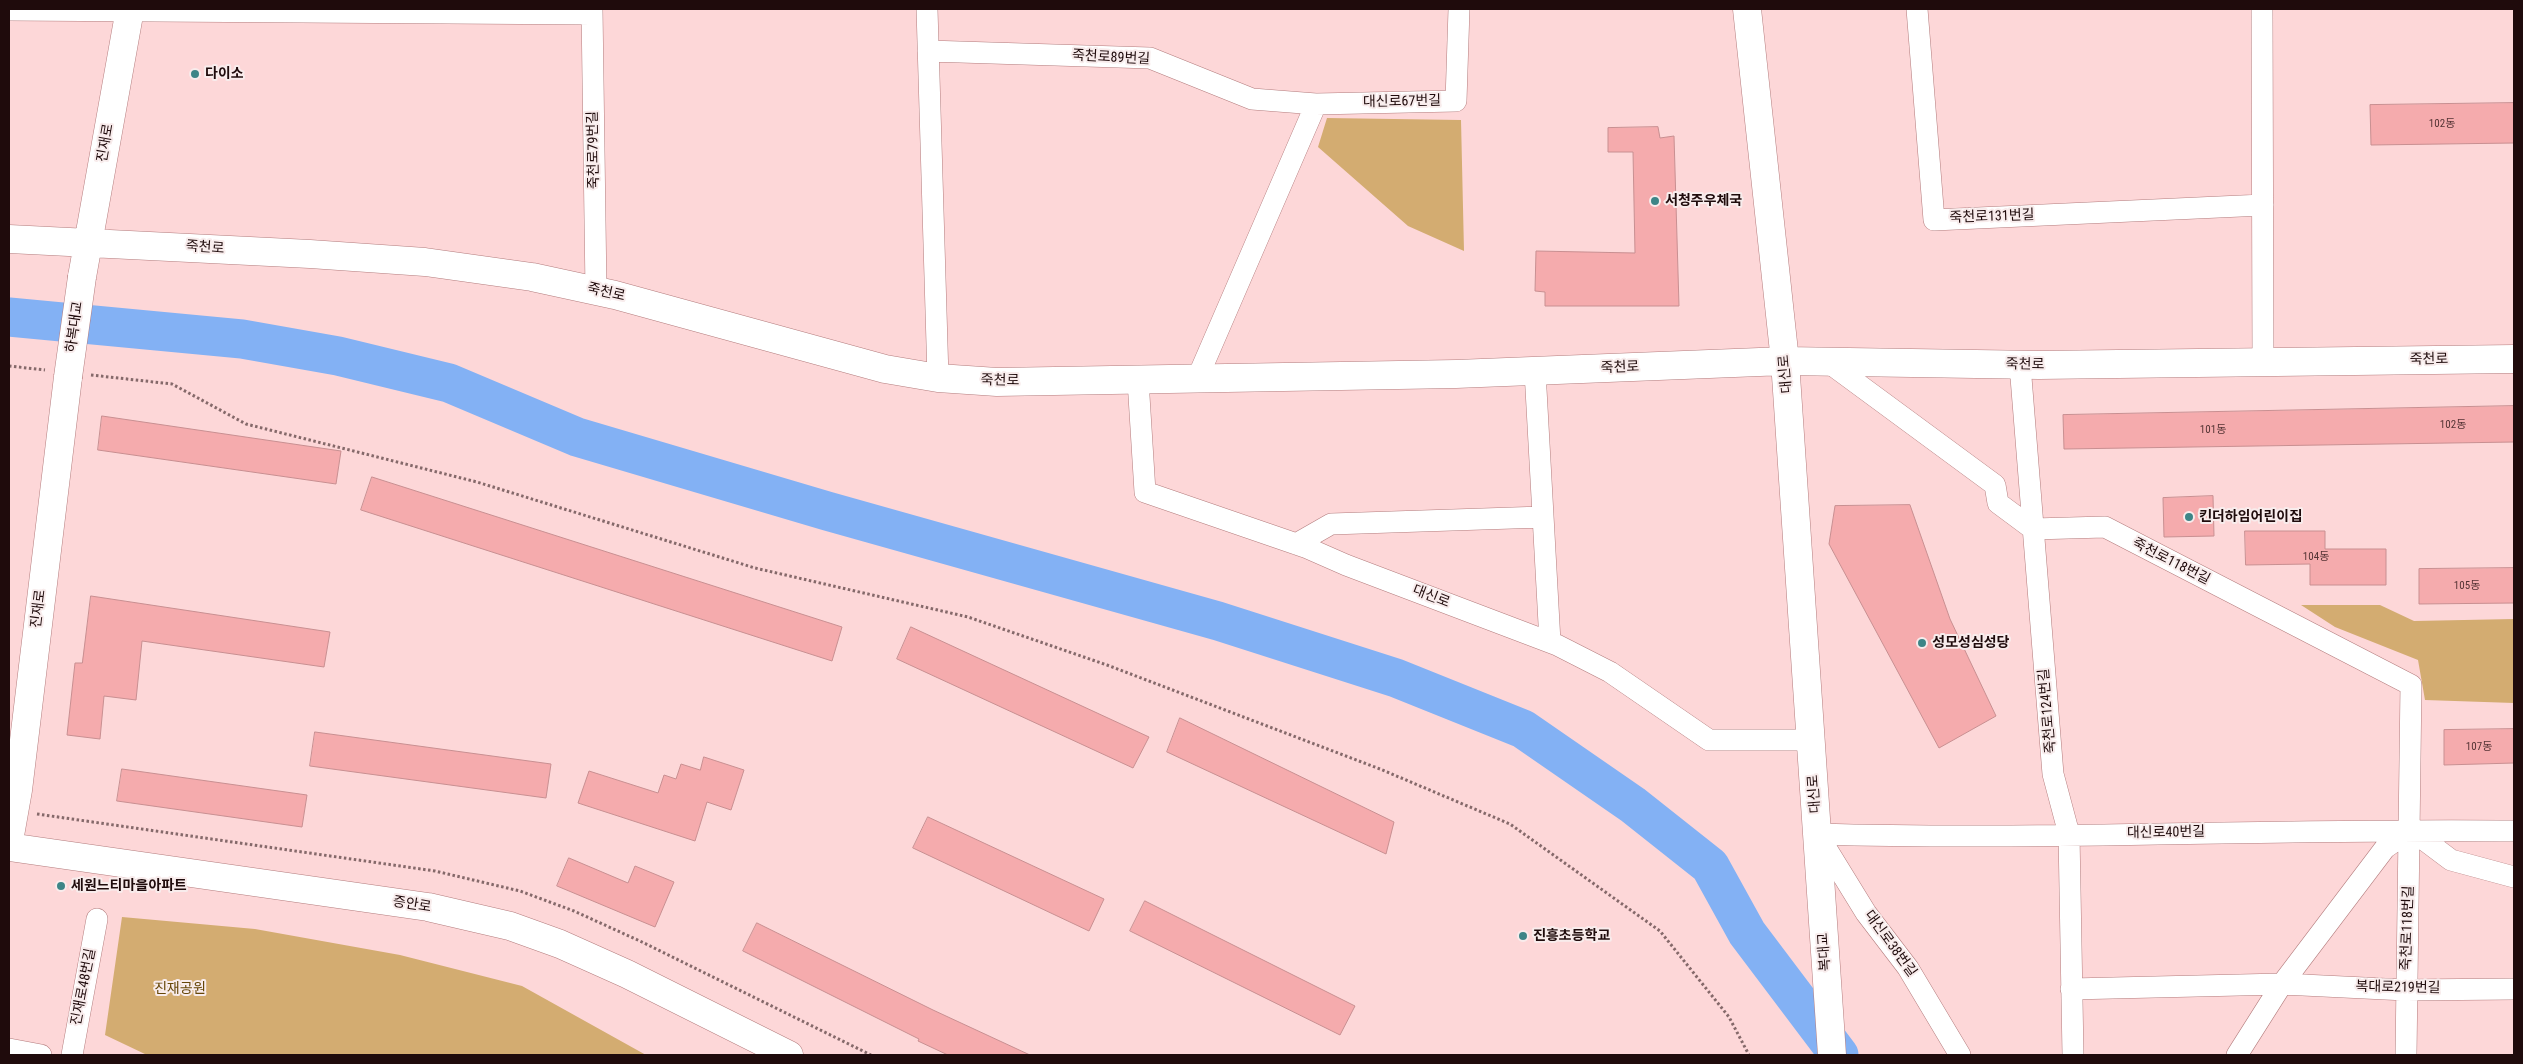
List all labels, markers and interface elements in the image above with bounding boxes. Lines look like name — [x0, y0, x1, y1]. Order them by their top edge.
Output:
street label: 죽천로89번길 — [1072, 48, 1150, 68]
place label: 다이소 — [205, 66, 244, 82]
marker: 다이소 — [189, 68, 201, 80]
street label: 대신로67번길 — [1363, 93, 1441, 111]
street label: 죽천로79번길 — [585, 111, 603, 189]
house number: 102동 — [2429, 117, 2455, 131]
street label: 진재로 — [94, 123, 118, 163]
place label: 서청주우체국 — [1665, 193, 1742, 209]
marker: 서청주우체국 — [1649, 195, 1661, 207]
street label: 죽천로131번길 — [1949, 207, 2035, 227]
street label: 죽천로 — [185, 238, 225, 258]
street label: 죽천로 — [585, 280, 627, 306]
street label: 하복대교 — [63, 300, 87, 354]
street label: 죽천로 — [2410, 351, 2448, 369]
street label: 대신로 — [1776, 354, 1796, 394]
street label: 죽천로 — [2006, 356, 2044, 374]
street label: 죽천로 — [1600, 359, 1640, 377]
street label: 죽천로 — [981, 372, 1019, 390]
house number: 102동 — [2440, 418, 2466, 432]
house number: 101동 — [2200, 423, 2226, 437]
place label: 킨더하임어린이집 — [2199, 509, 2302, 525]
marker: 킨더하임어린이집 — [2183, 511, 2195, 523]
street label: 죽천로118번길 — [2129, 535, 2213, 589]
house number: 104동 — [2303, 550, 2329, 564]
house number: 105동 — [2454, 579, 2480, 593]
street label: 대신로 — [1410, 582, 1452, 612]
street label: 진재로 — [28, 589, 50, 629]
place label: 성모성심성당 — [1932, 635, 2009, 651]
marker: 성모성심성당 — [1916, 637, 1928, 649]
street label: 죽천로124번길 — [2036, 668, 2060, 754]
house number: 107동 — [2466, 740, 2492, 754]
street label: 대신로 — [1805, 774, 1825, 814]
street label: 대신로40번길 — [2127, 824, 2205, 842]
place label: 세원느티마을아파트 — [71, 878, 187, 894]
marker: 세원느티마을아파트 — [55, 880, 67, 892]
street label: 죽천로118번길 — [2398, 885, 2418, 971]
street label: 증안로 — [392, 894, 432, 916]
street label: 대신로38번길 — [1860, 907, 1920, 981]
place label: 진흥초등학교 — [1533, 928, 1610, 944]
marker: 진흥초등학교 — [1517, 930, 1529, 942]
street label: 복대교 — [1815, 932, 1835, 972]
street label: 진재로48번길 — [68, 947, 100, 1027]
street label: 복대로219번길 — [2355, 979, 2441, 997]
park label: 진재공원 — [154, 981, 206, 997]

